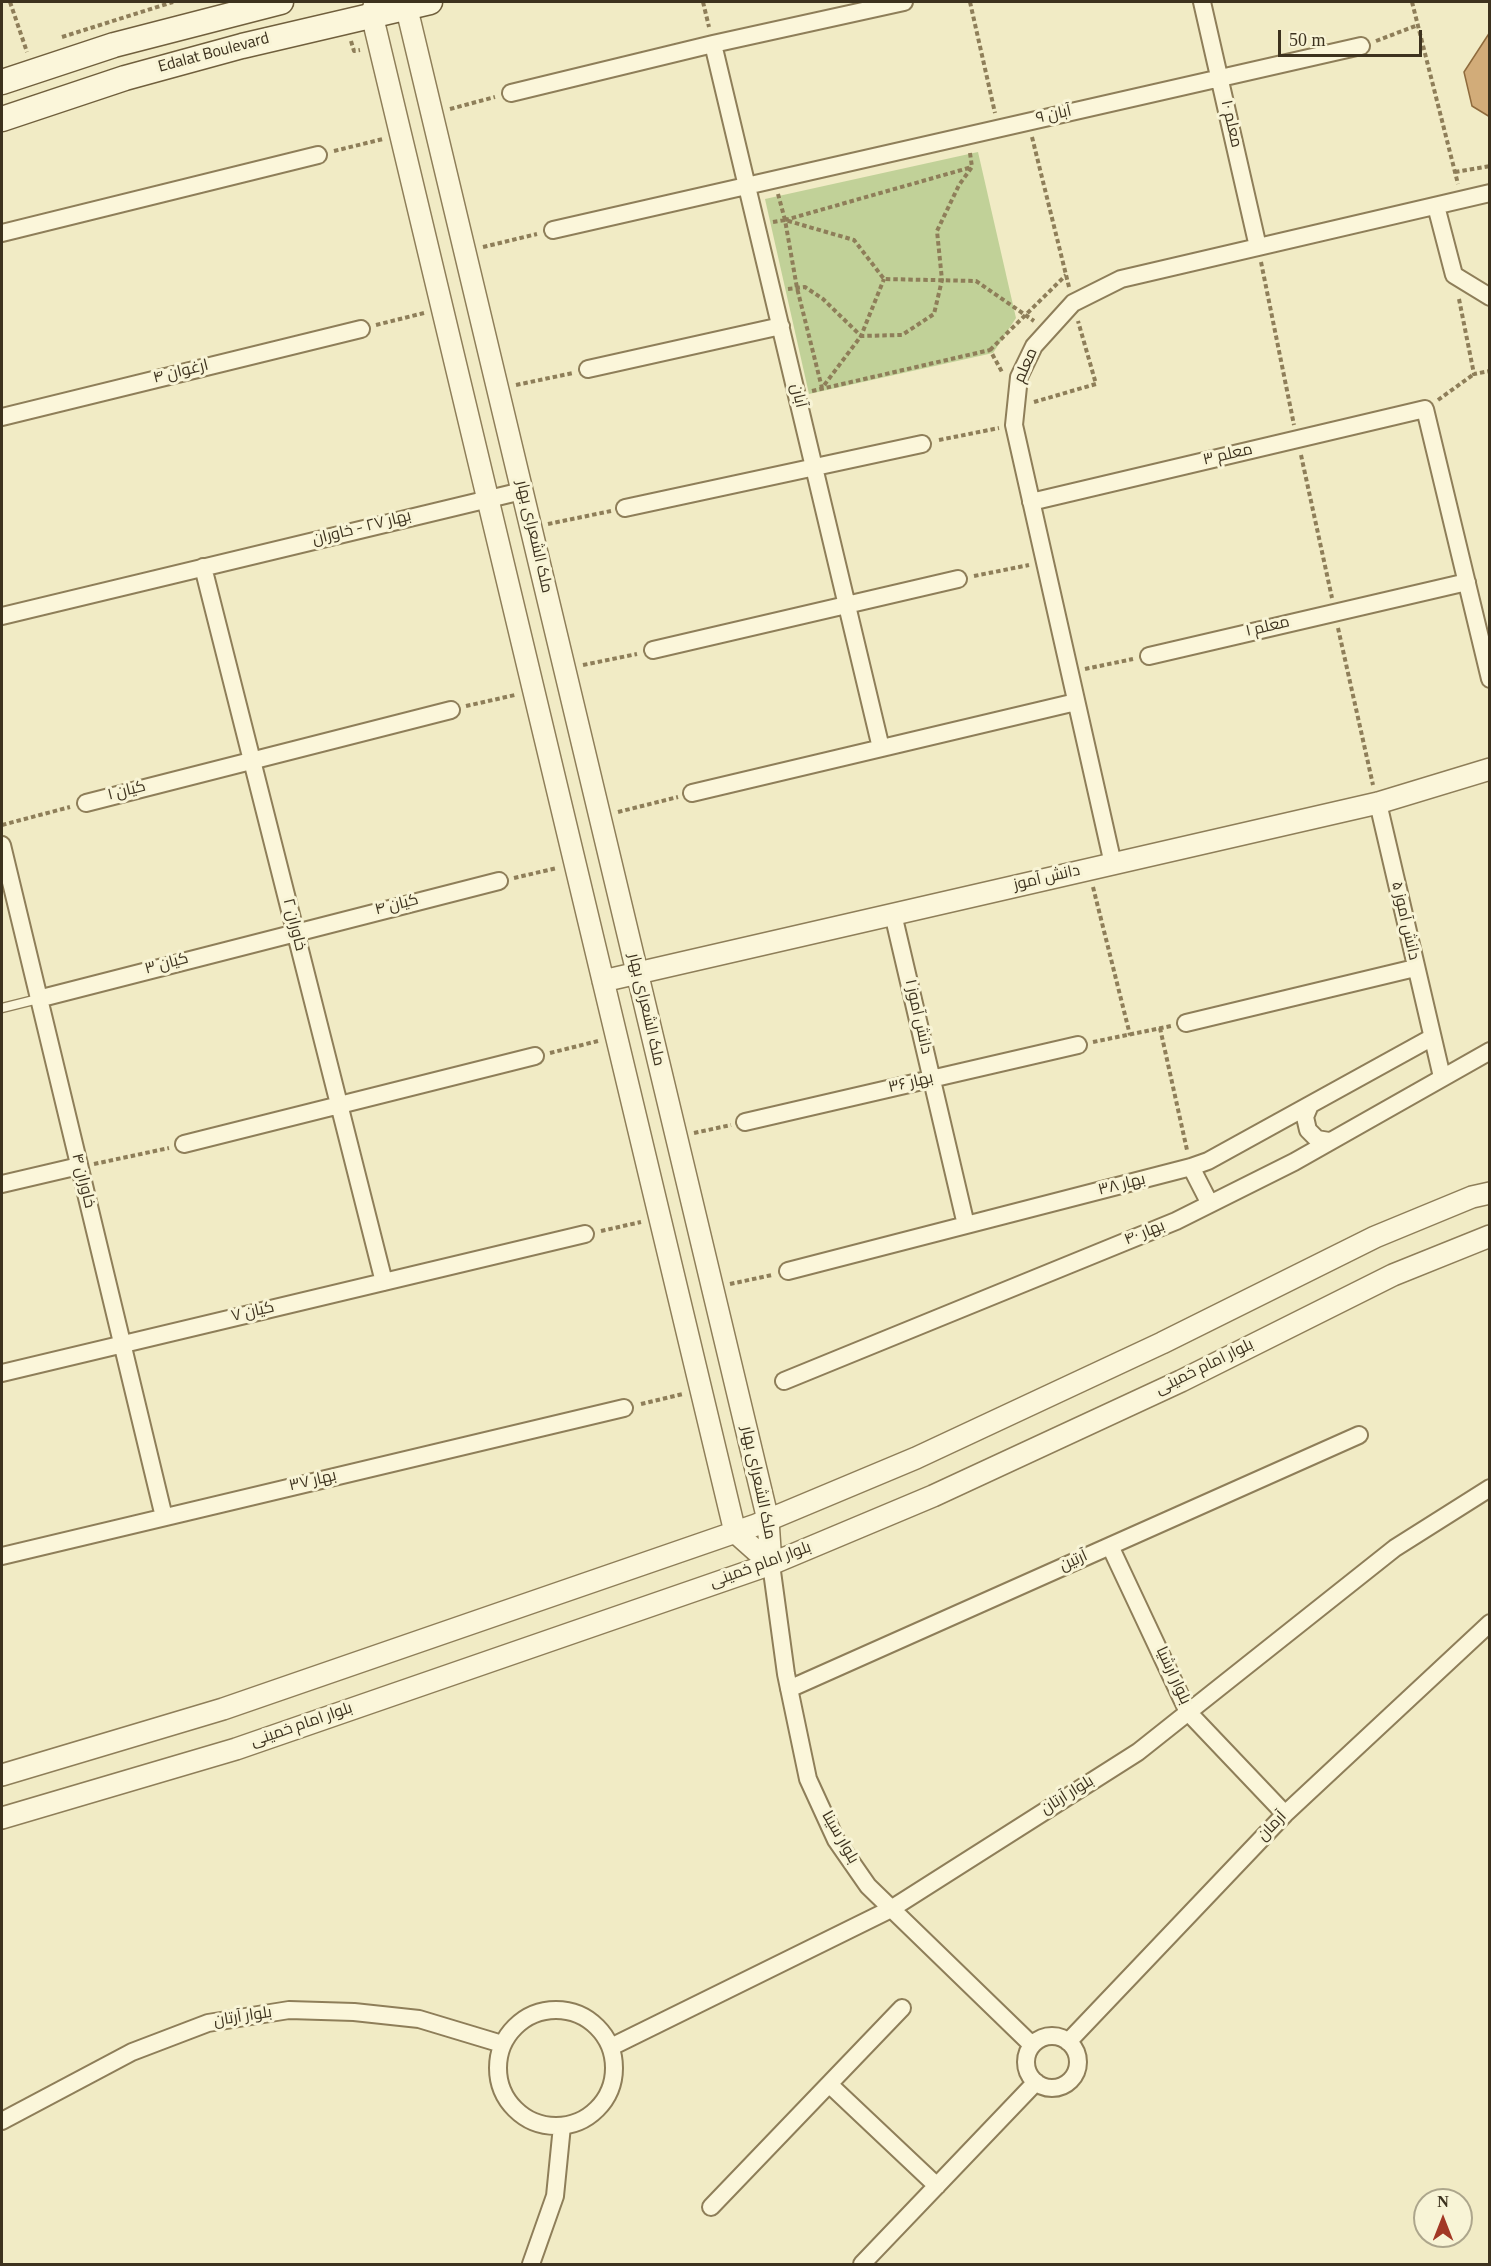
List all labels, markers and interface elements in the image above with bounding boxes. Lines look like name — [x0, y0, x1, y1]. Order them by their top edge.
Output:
scale bar — [1281, 18, 1425, 56]
street label: Edalat Boulevard — [156, 30, 272, 78]
text: 50 m — [1289, 30, 1326, 50]
street label: معلم ۱۰ — [1215, 98, 1245, 150]
street label: آبان ۹ — [1034, 103, 1074, 129]
street label: معلم — [1011, 346, 1043, 386]
street label: ارغوان ۴ — [151, 357, 211, 389]
street label: آبان — [785, 382, 809, 410]
street label: معلم ۳ — [1201, 441, 1255, 471]
street label: ملک الشعرای بهار — [511, 479, 555, 595]
street label: بهار ۲۷ - خاوران — [311, 507, 413, 551]
street label: معلم ۱ — [1244, 614, 1292, 642]
street label: کیان ۱ — [106, 778, 148, 806]
street label: دانش آموز — [1012, 862, 1082, 896]
street label: دانش آموز ۵ — [1386, 880, 1422, 962]
street label: کیان ۴ — [373, 891, 421, 921]
street label: خاوران ۲ — [277, 897, 309, 953]
street label: کیان ۳ — [143, 950, 191, 980]
street label: ملک الشعرای بهار — [623, 952, 667, 1068]
street label: دانش آموز ۱ — [899, 978, 935, 1056]
street label: بهار ۳۶ — [887, 1070, 935, 1098]
street label: خاوران ۴ — [66, 1152, 98, 1210]
street label: بهار ۳۸ — [1096, 1171, 1148, 1201]
street label: بهار ۴۰ — [1122, 1217, 1168, 1251]
street label: کیان ۷ — [230, 1299, 276, 1327]
street label: بلوار امام خمینی — [1153, 1336, 1257, 1400]
street label: ملک الشعرای بهار — [736, 1425, 778, 1541]
street label: بهار ۳۷ — [287, 1467, 339, 1497]
street label: بلوار امام خمینی — [708, 1539, 814, 1593]
street label: آرتین — [1057, 1547, 1091, 1577]
street label: بلوار ارشیا — [1150, 1644, 1194, 1708]
street label: بلوار امام خمینی — [249, 1700, 355, 1752]
street label: بلوار آرتان — [1038, 1772, 1098, 1820]
street label: بلوار سینا — [816, 1808, 862, 1868]
street label: آرمان — [1254, 1808, 1292, 1846]
street label: بلوار آرتان — [213, 2004, 273, 2032]
north arrow — [1413, 2188, 1473, 2248]
text: N — [1437, 2193, 1449, 2210]

